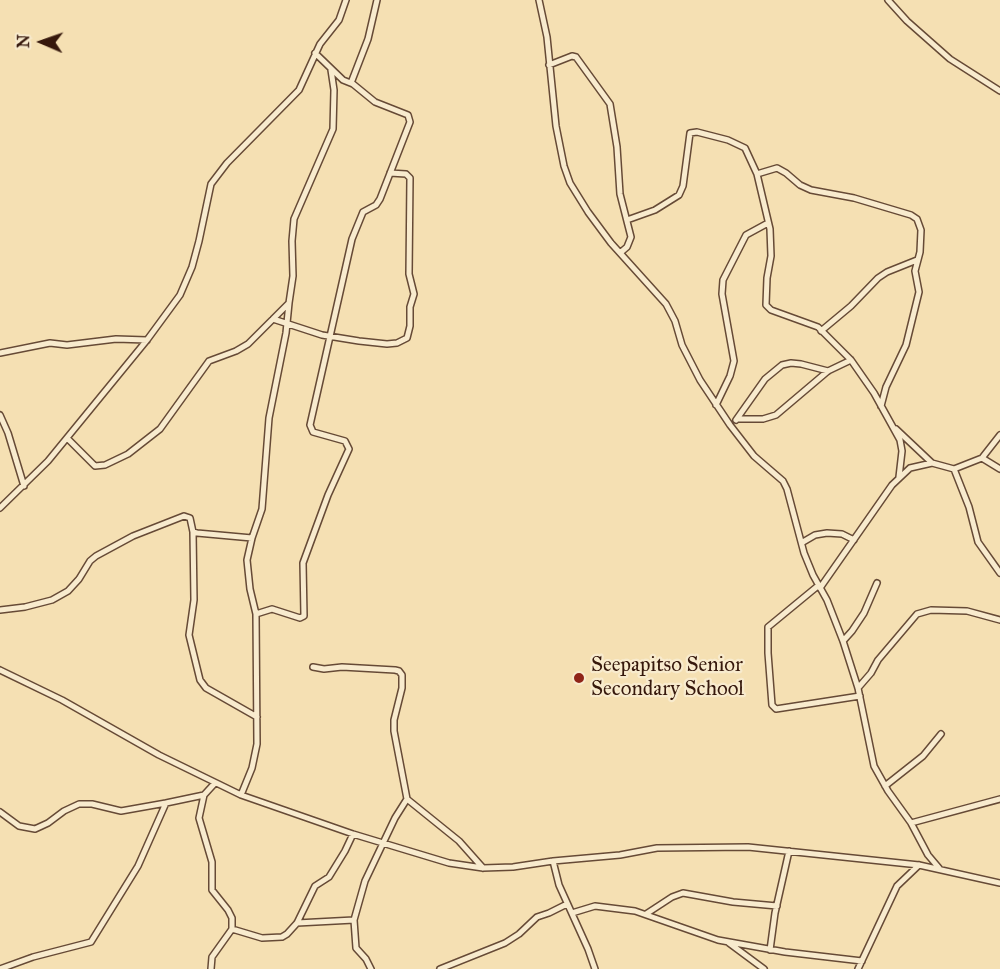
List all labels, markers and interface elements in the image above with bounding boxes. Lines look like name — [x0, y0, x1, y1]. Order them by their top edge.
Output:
north arrow — [12, 12, 72, 72]
text: N — [14, 34, 33, 48]
place label: Seepapitso Senior Secondary School — [591, 653, 744, 703]
marker: Seepapitso Senior Secondary School — [572, 671, 586, 685]

